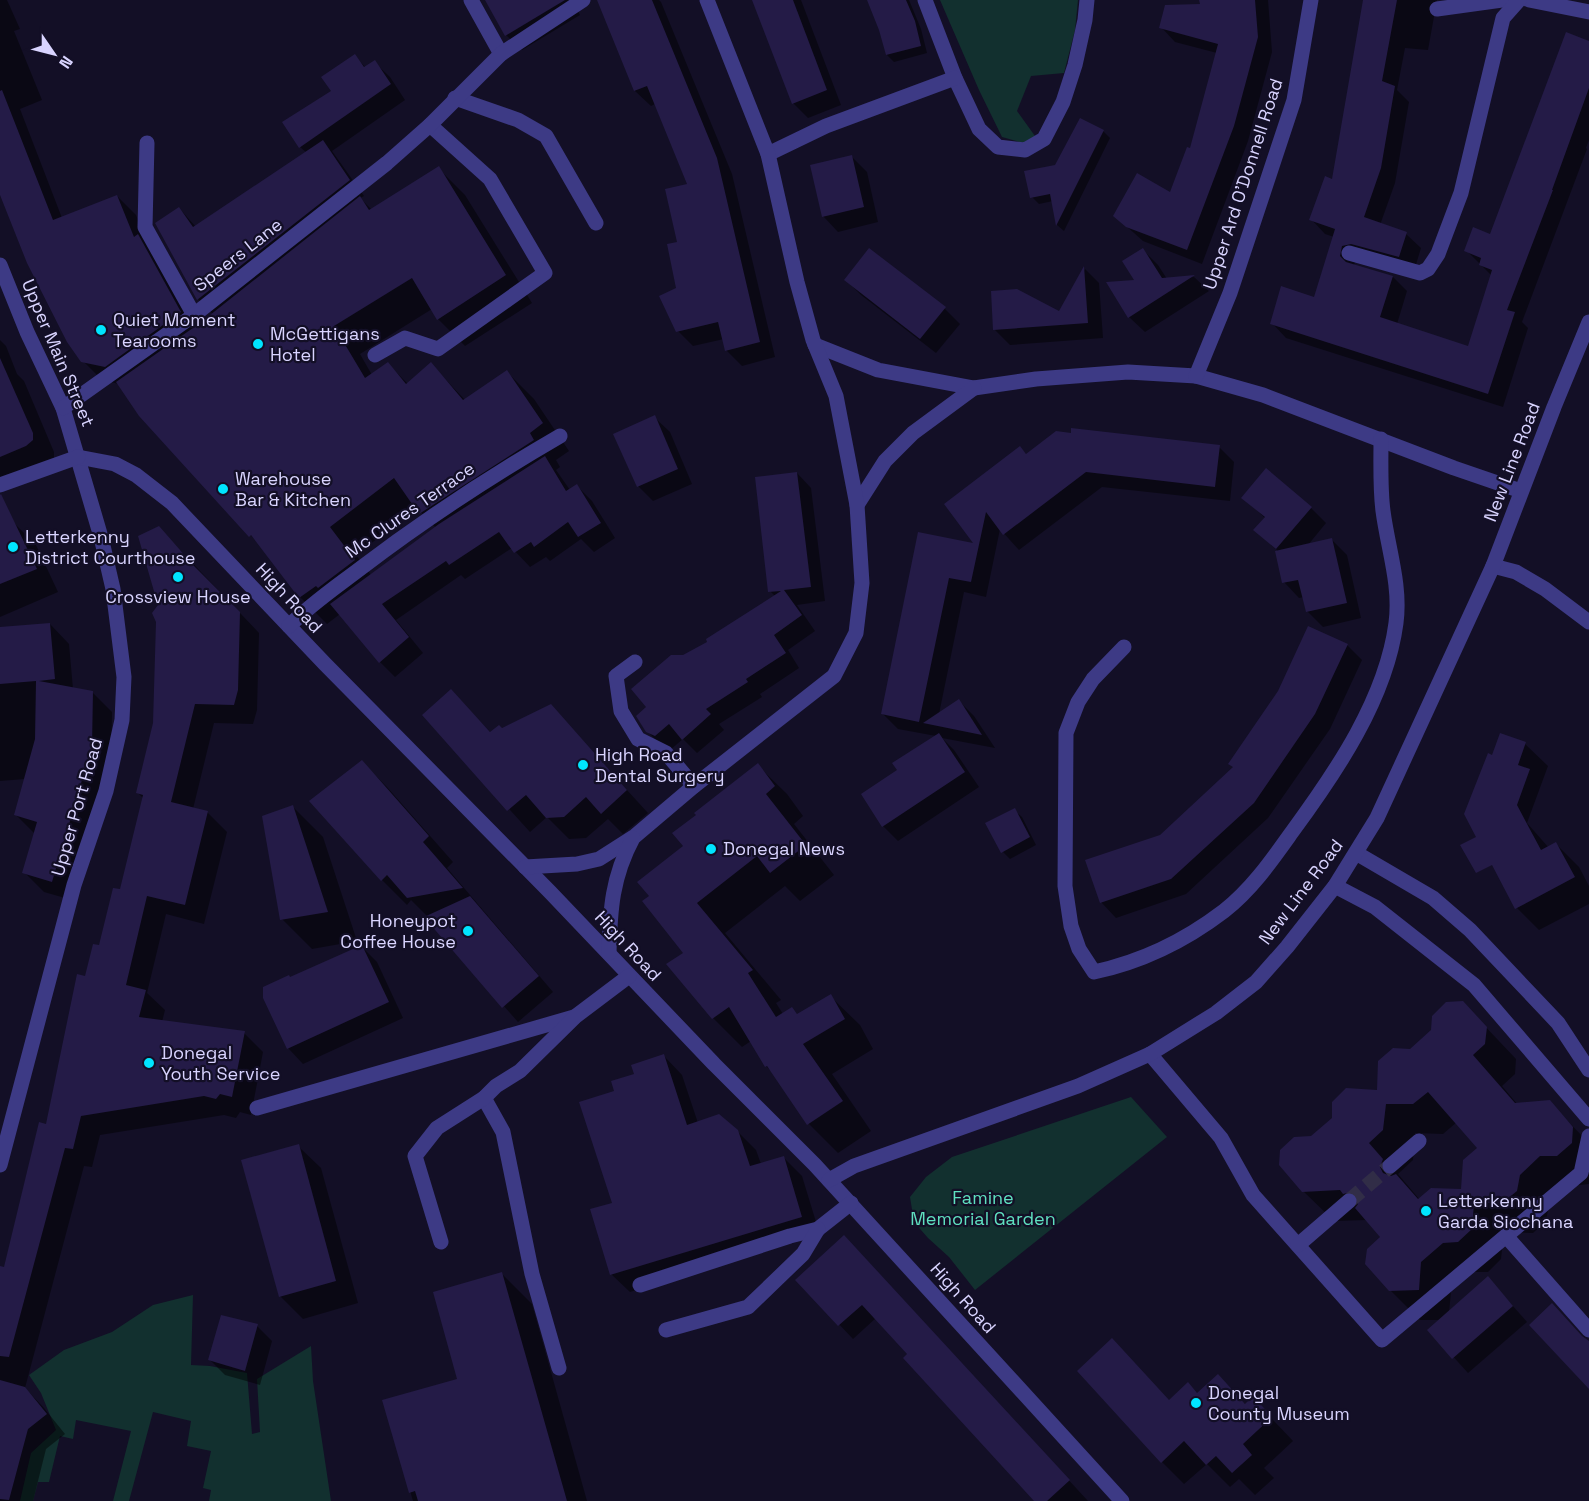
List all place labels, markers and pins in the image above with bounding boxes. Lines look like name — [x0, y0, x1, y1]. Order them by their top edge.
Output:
place label: Quiet Moment Tearooms — [113, 308, 236, 352]
place label: McGettigans Hotel — [270, 322, 380, 366]
marker: Quiet Moment Tearooms — [94, 323, 108, 337]
marker: McGettigans Hotel — [251, 337, 265, 351]
place label: Warehouse Bar & Kitchen — [235, 467, 351, 511]
marker: Warehouse Bar & Kitchen — [216, 482, 230, 496]
place label: Letterkenny District Courthouse — [25, 525, 196, 569]
marker: Letterkenny District Courthouse — [6, 540, 20, 554]
marker: Crossview House — [171, 570, 185, 584]
place label: Crossview House — [105, 585, 251, 608]
place label: High Road Dental Surgery — [595, 743, 725, 787]
marker: High Road Dental Surgery — [576, 758, 590, 772]
place label: Donegal News — [723, 837, 845, 860]
marker: Donegal News — [704, 842, 718, 856]
place label: Honeypot Coffee House — [340, 909, 456, 953]
marker: Honeypot Coffee House — [461, 924, 475, 938]
place label: Donegal Youth Service — [161, 1041, 281, 1085]
marker: Donegal Youth Service — [142, 1056, 156, 1070]
place label: Letterkenny Garda Siochana — [1438, 1189, 1573, 1233]
marker: Letterkenny Garda Siochana — [1419, 1204, 1433, 1218]
place label: Donegal County Museum — [1208, 1381, 1350, 1425]
marker: Donegal County Museum — [1189, 1396, 1203, 1410]

